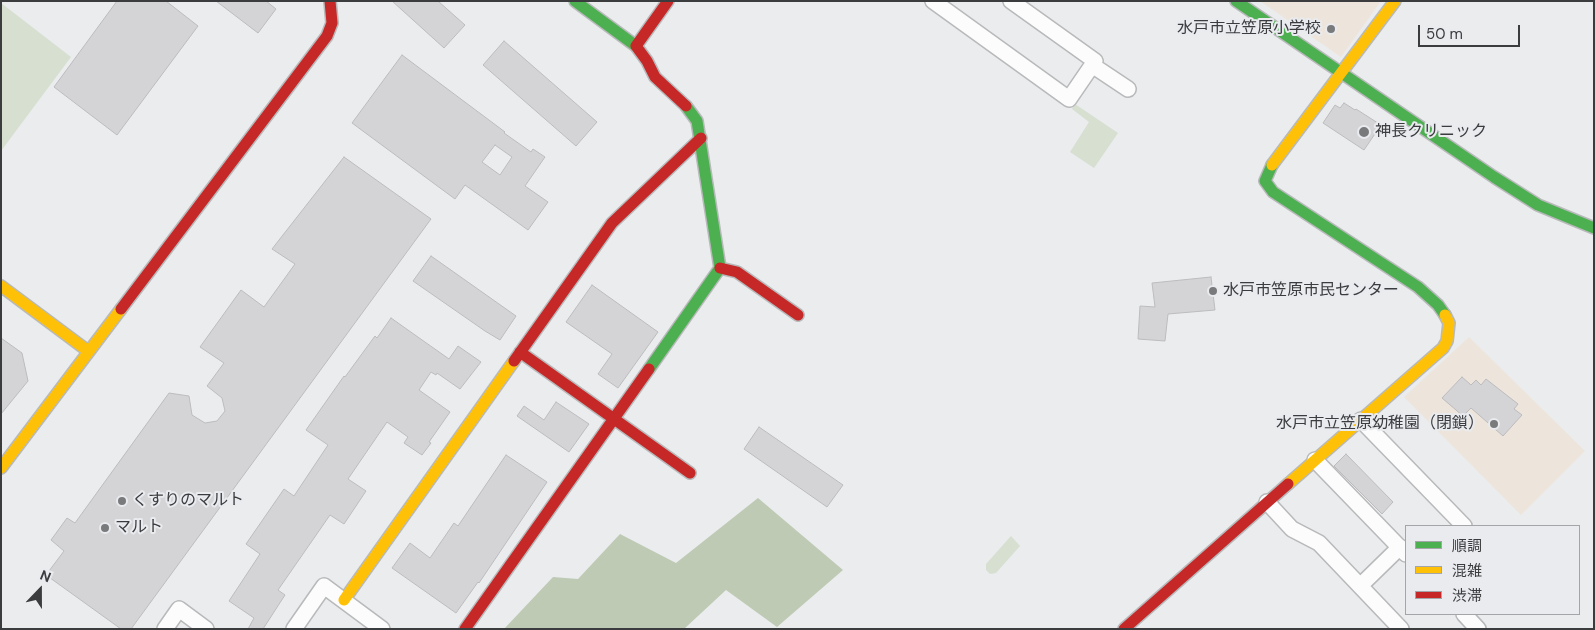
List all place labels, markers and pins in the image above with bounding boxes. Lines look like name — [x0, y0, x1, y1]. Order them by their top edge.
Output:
place label: 水戸市立笠原小学校 — [1177, 19, 1321, 39]
marker: 水戸市立笠原小学校 — [1325, 23, 1337, 35]
place label: 神長クリニック — [1375, 122, 1487, 142]
marker: 神長クリニック — [1357, 125, 1371, 139]
place label: 水戸市笠原市民センター — [1223, 281, 1399, 301]
marker: 水戸市笠原市民センター — [1207, 285, 1219, 297]
place label: 水戸市立笠原幼稚園（閉鎖） — [1276, 414, 1484, 434]
marker: 水戸市立笠原幼稚園（閉鎖） — [1488, 418, 1500, 430]
place label: くすりのマルト — [132, 491, 244, 511]
marker: くすりのマルト — [116, 495, 128, 507]
place label: マルト — [115, 518, 163, 538]
marker: マルト — [99, 522, 111, 534]

